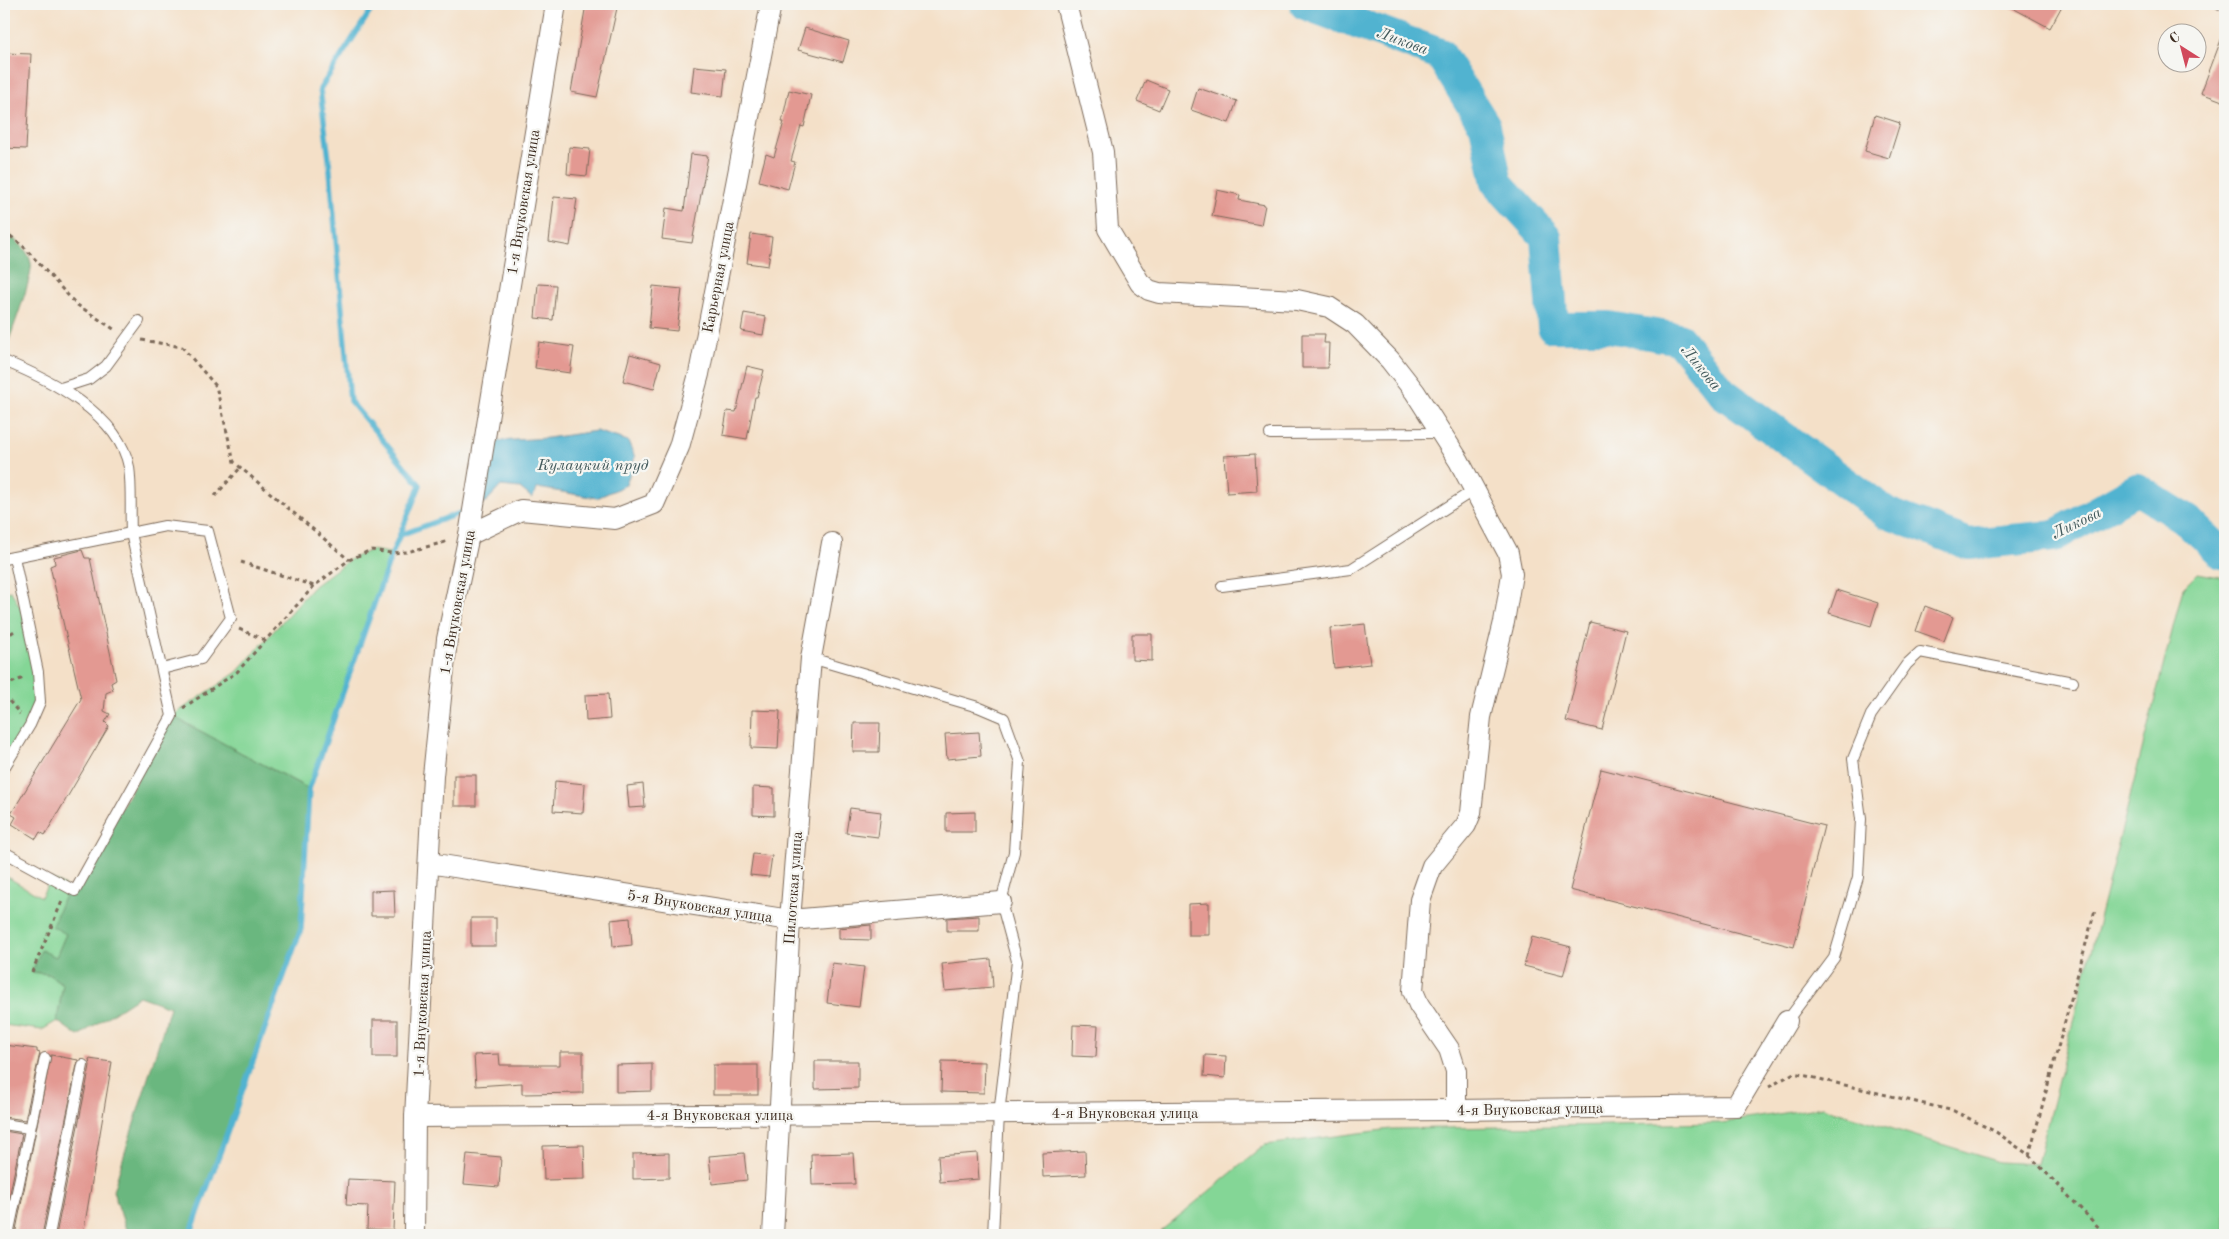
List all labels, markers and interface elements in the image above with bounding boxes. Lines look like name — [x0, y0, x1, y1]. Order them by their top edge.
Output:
north arrow — [2156, 22, 2206, 72]
water label: Ликова — [1375, 25, 1430, 59]
text: С — [2167, 30, 2183, 47]
street label: 1-я Внуковская улица — [506, 128, 543, 276]
street label: Карьерная улица — [701, 219, 738, 335]
water label: Ликова — [1678, 343, 1724, 394]
water label: Кулацкий пруд — [537, 458, 649, 474]
water label: Ликова — [2049, 505, 2105, 543]
street label: 1-я Внуковская улица — [438, 528, 479, 676]
street label: Пилотская улица — [783, 830, 806, 945]
street label: 5-я Внуковская улица — [626, 889, 774, 926]
street label: 1-я Внуковская улица — [412, 930, 435, 1078]
street label: 4-я Внуковская улица — [1457, 1102, 1604, 1119]
street label: 4-я Внуковская улица — [1052, 1107, 1199, 1122]
street label: 4-я Внуковская улица — [647, 1109, 794, 1124]

